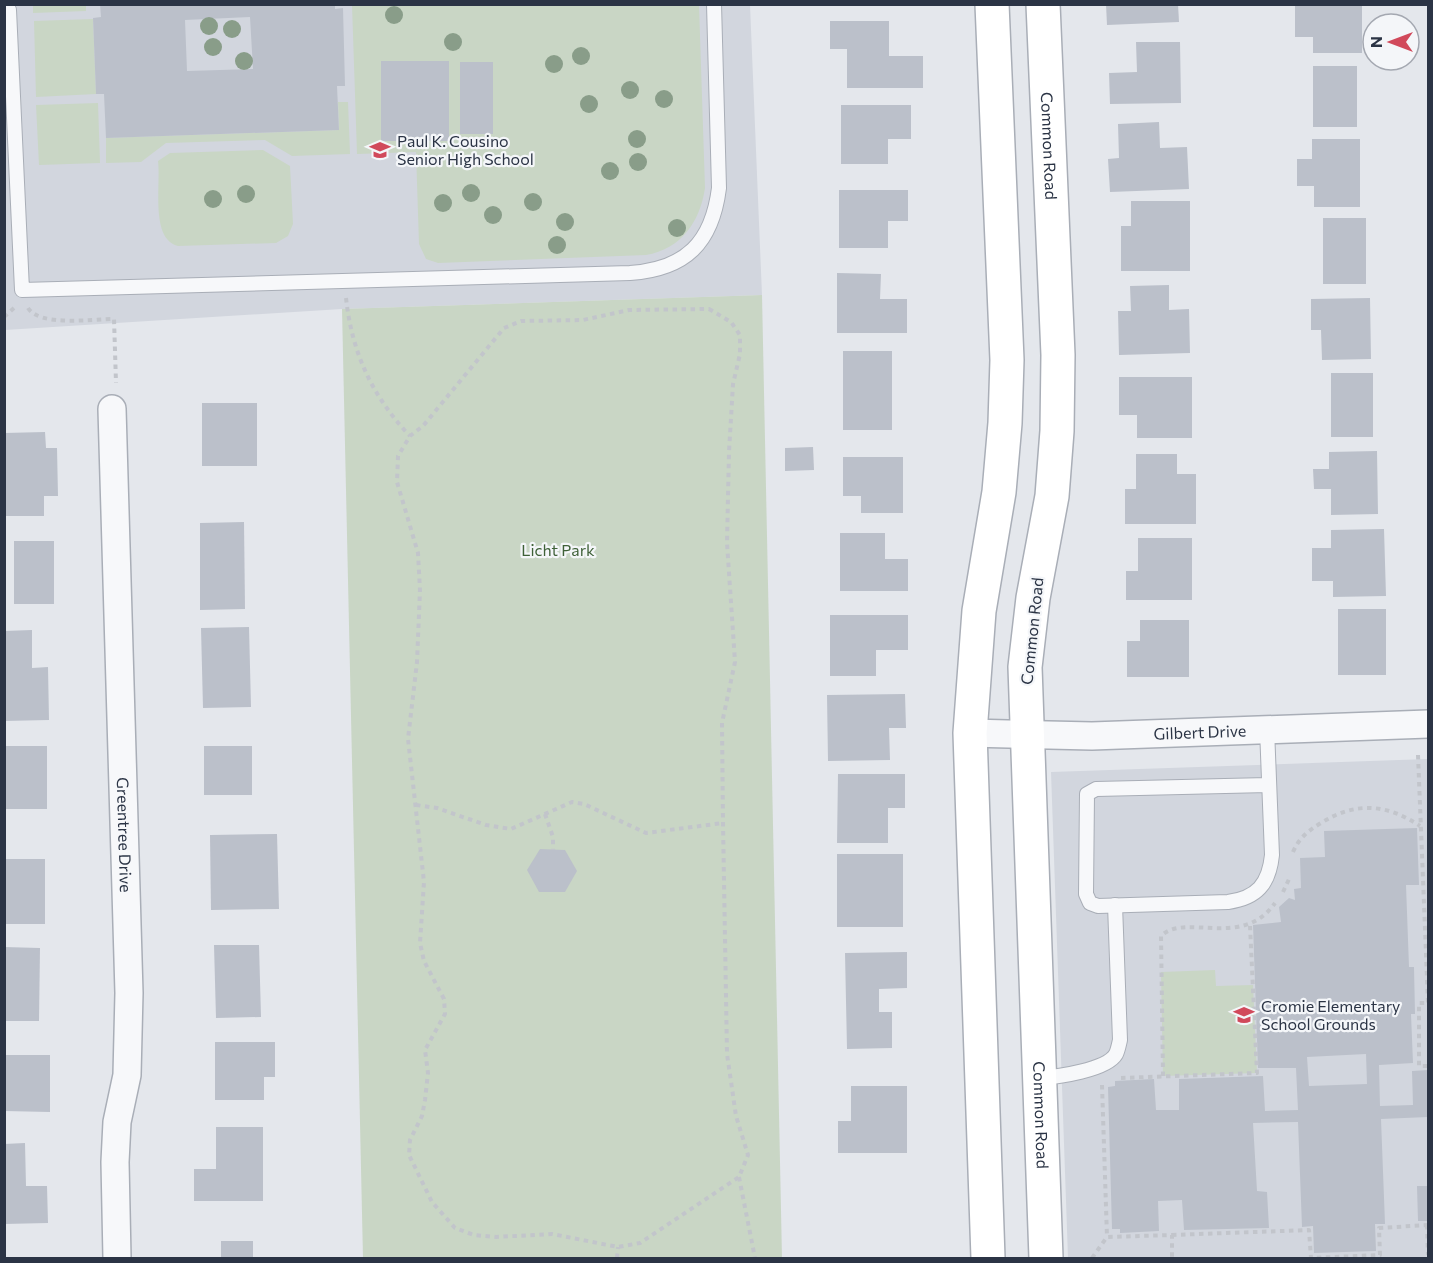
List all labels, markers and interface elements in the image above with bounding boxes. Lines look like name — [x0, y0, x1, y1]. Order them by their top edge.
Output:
north arrow — [1361, 12, 1421, 72]
text: N — [1366, 36, 1385, 48]
street label: Common Road — [1038, 92, 1061, 200]
place label: Paul K. Cousino Senior High School — [397, 131, 534, 168]
school or university icon: Paul K. Cousino Senior High School — [368, 138, 392, 162]
park label: Licht Park — [521, 540, 595, 559]
street label: Common Road — [1016, 576, 1047, 685]
street label: Gilbert Drive — [1153, 721, 1246, 743]
street label: Greentree Drive — [114, 777, 136, 893]
place label: Cromie Elementary School Grounds — [1261, 996, 1400, 1033]
school or university icon: Cromie Elementary School Grounds — [1232, 1003, 1256, 1027]
street label: Common Road — [1030, 1061, 1053, 1169]

